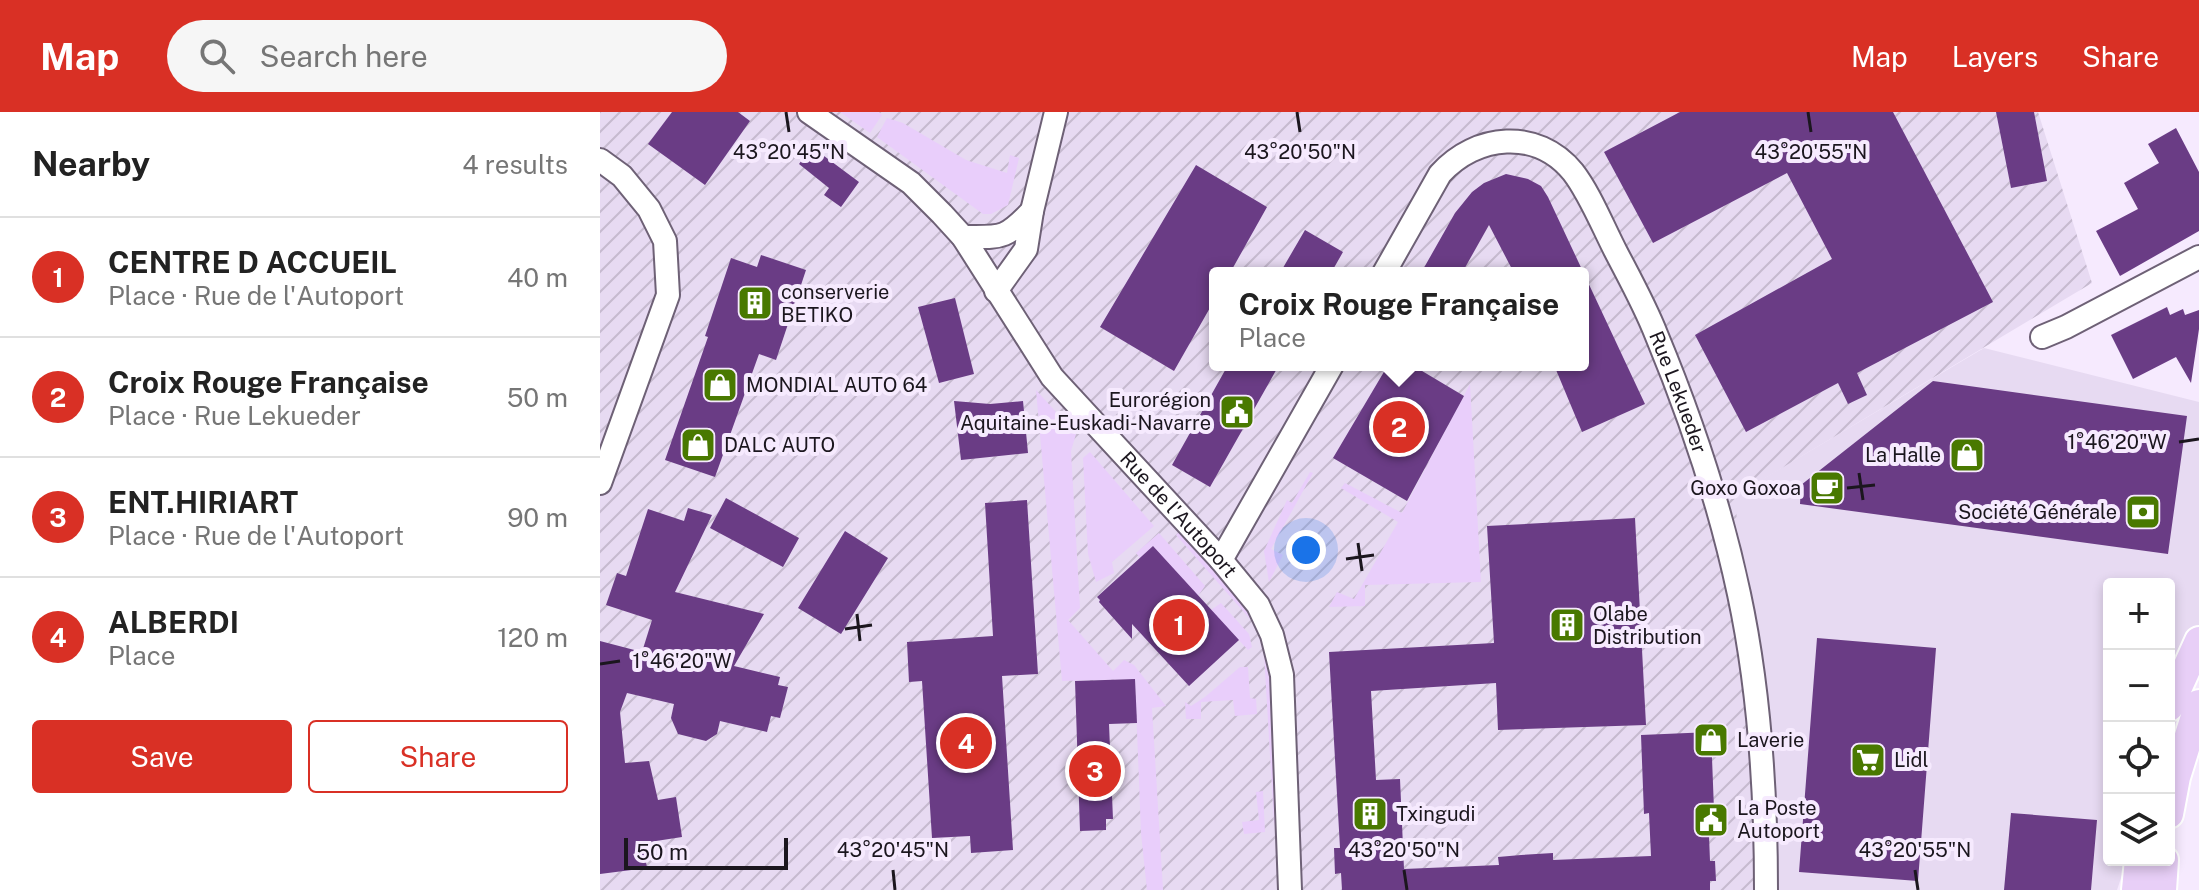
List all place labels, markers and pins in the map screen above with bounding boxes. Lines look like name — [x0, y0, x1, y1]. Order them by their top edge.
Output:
place label: conserverie BETIKO — [781, 280, 889, 327]
building icon: conserverie BETIKO — [736, 284, 774, 322]
shop icon: MONDIAL AUTO 64 — [701, 366, 739, 404]
place label: MONDIAL AUTO 64 — [746, 373, 927, 397]
place label: Eurorégion Aquitaine-Euskadi-Navarre — [960, 388, 1211, 435]
public building icon: Eurorégion Aquitaine-Euskadi-Navarre — [1218, 393, 1256, 431]
pin: 2 — [1373, 397, 1425, 457]
shop icon: DALC AUTO — [679, 426, 717, 464]
place label: DALC AUTO — [724, 433, 835, 457]
shop icon: La Halle — [1948, 436, 1986, 474]
place label: La Halle — [1865, 443, 1941, 467]
cafe icon: Goxo Goxoa — [1808, 469, 1846, 507]
place label: Goxo Goxoa — [1690, 476, 1801, 500]
bank icon: Société Générale — [2124, 493, 2162, 531]
place label: Société Générale — [1958, 500, 2117, 524]
pin: 1 — [1153, 595, 1205, 655]
place label: Olabe Distribution — [1593, 602, 1701, 649]
building icon: Olabe Distribution — [1548, 606, 1586, 644]
pin: 4 — [940, 713, 992, 773]
shop icon: Laverie — [1692, 721, 1730, 759]
place label: Laverie — [1737, 728, 1804, 752]
pin: 3 — [1069, 741, 1121, 801]
supermarket icon: Lidl — [1849, 741, 1887, 779]
place label: Lidl — [1894, 748, 1929, 772]
building icon: Txingudi — [1351, 795, 1389, 833]
place label: La Poste Autoport — [1737, 796, 1820, 843]
public building icon: La Poste Autoport — [1692, 801, 1730, 839]
place label: Txingudi — [1396, 802, 1476, 826]

